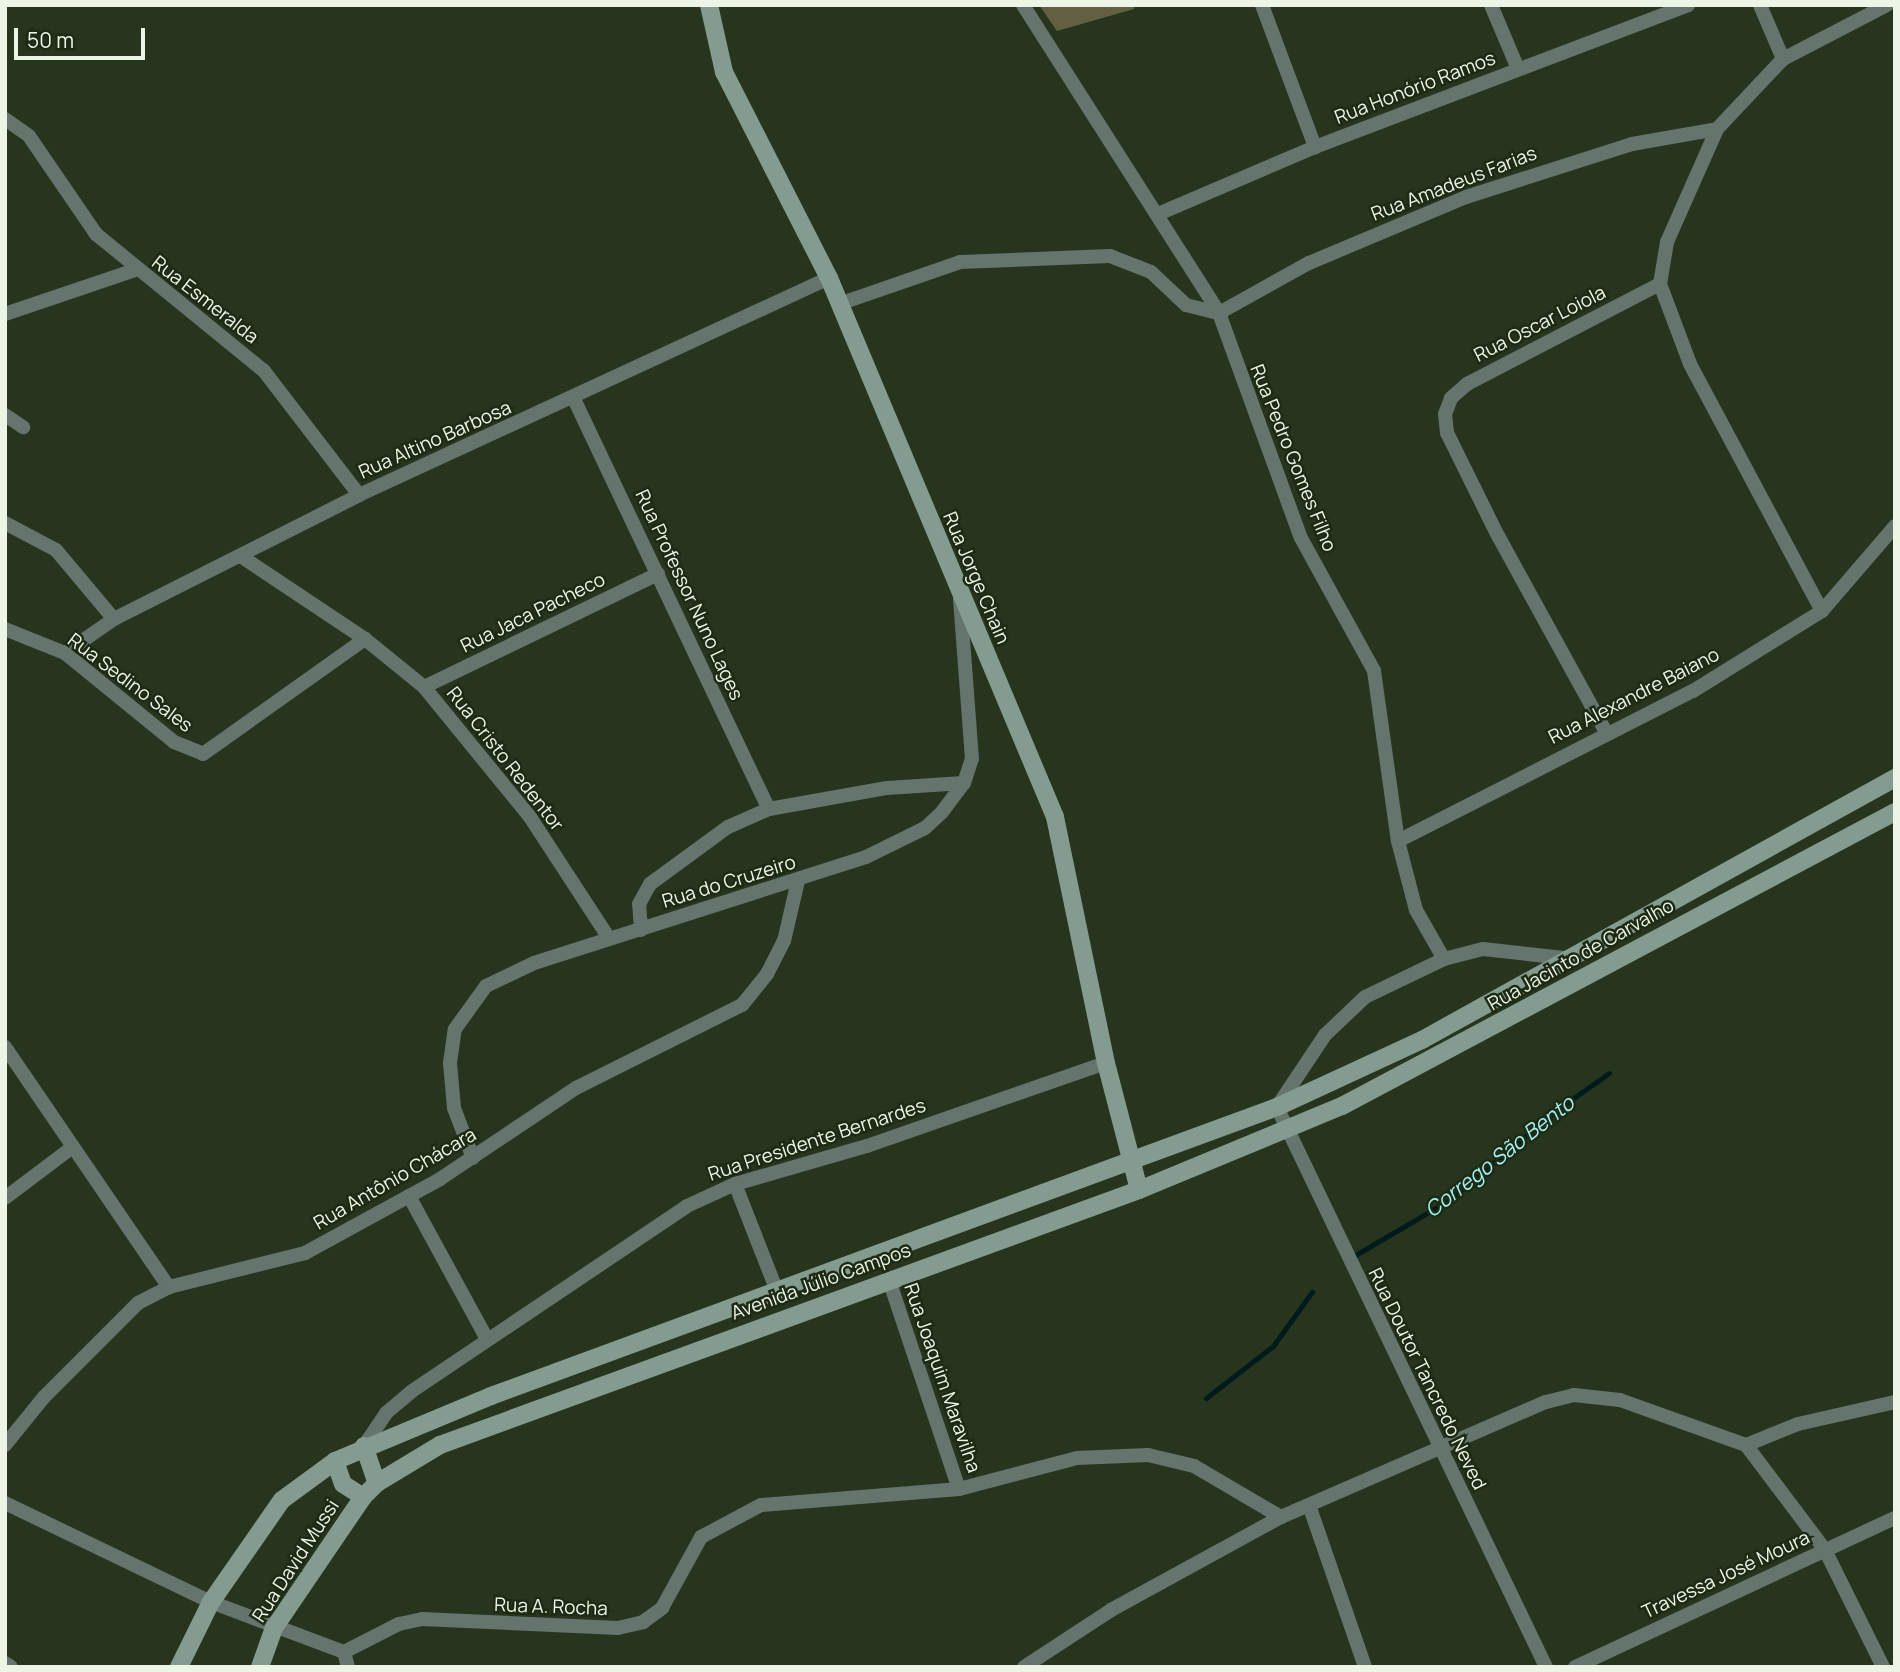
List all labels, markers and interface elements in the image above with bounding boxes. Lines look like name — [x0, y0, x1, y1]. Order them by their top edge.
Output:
scale bar — [18, 14, 149, 58]
text: 50 m — [27, 26, 74, 54]
street label: Rua Honório Ramos — [1331, 47, 1499, 129]
street label: Rua Amadeus Farias — [1368, 142, 1540, 226]
street label: Rua Esmeralda — [147, 251, 263, 349]
street label: Rua Oscar Loiola — [1470, 281, 1610, 367]
street label: Rua Pedro Gomes Filho — [1245, 361, 1341, 555]
street label: Rua Altino Barbosa — [355, 396, 515, 484]
street label: Rua Professor Nuno Lages — [630, 486, 748, 704]
street label: Rua Jorge Chain — [938, 508, 1014, 648]
street label: Rua Jaca Pacheco — [457, 568, 609, 658]
street label: Rua Sedino Sales — [63, 629, 197, 737]
street label: Rua Alexandre Baiano — [1545, 643, 1723, 749]
street label: Rua Cristo Redentor — [442, 682, 568, 836]
street label: Rua do Cruzeiro — [659, 851, 799, 913]
street label: Rua Jacinto de Carvalho — [1484, 894, 1678, 1016]
water label: Corrego São Bento — [1419, 1090, 1579, 1222]
street label: Rua Presidente Bernardes — [705, 1094, 929, 1186]
street label: Rua Antônio Chácara — [310, 1123, 480, 1235]
street label: Avenida Júlio Campos — [728, 1239, 914, 1325]
street label: Rua Doutor Tancredo Neved — [1363, 1264, 1491, 1494]
street label: Rua Joaquim Maravilha — [899, 1280, 985, 1476]
street label: Rua David Mussi — [248, 1496, 344, 1626]
street label: Travessa José Moura — [1639, 1526, 1813, 1624]
street label: Rua A. Rocha — [494, 1594, 608, 1620]

